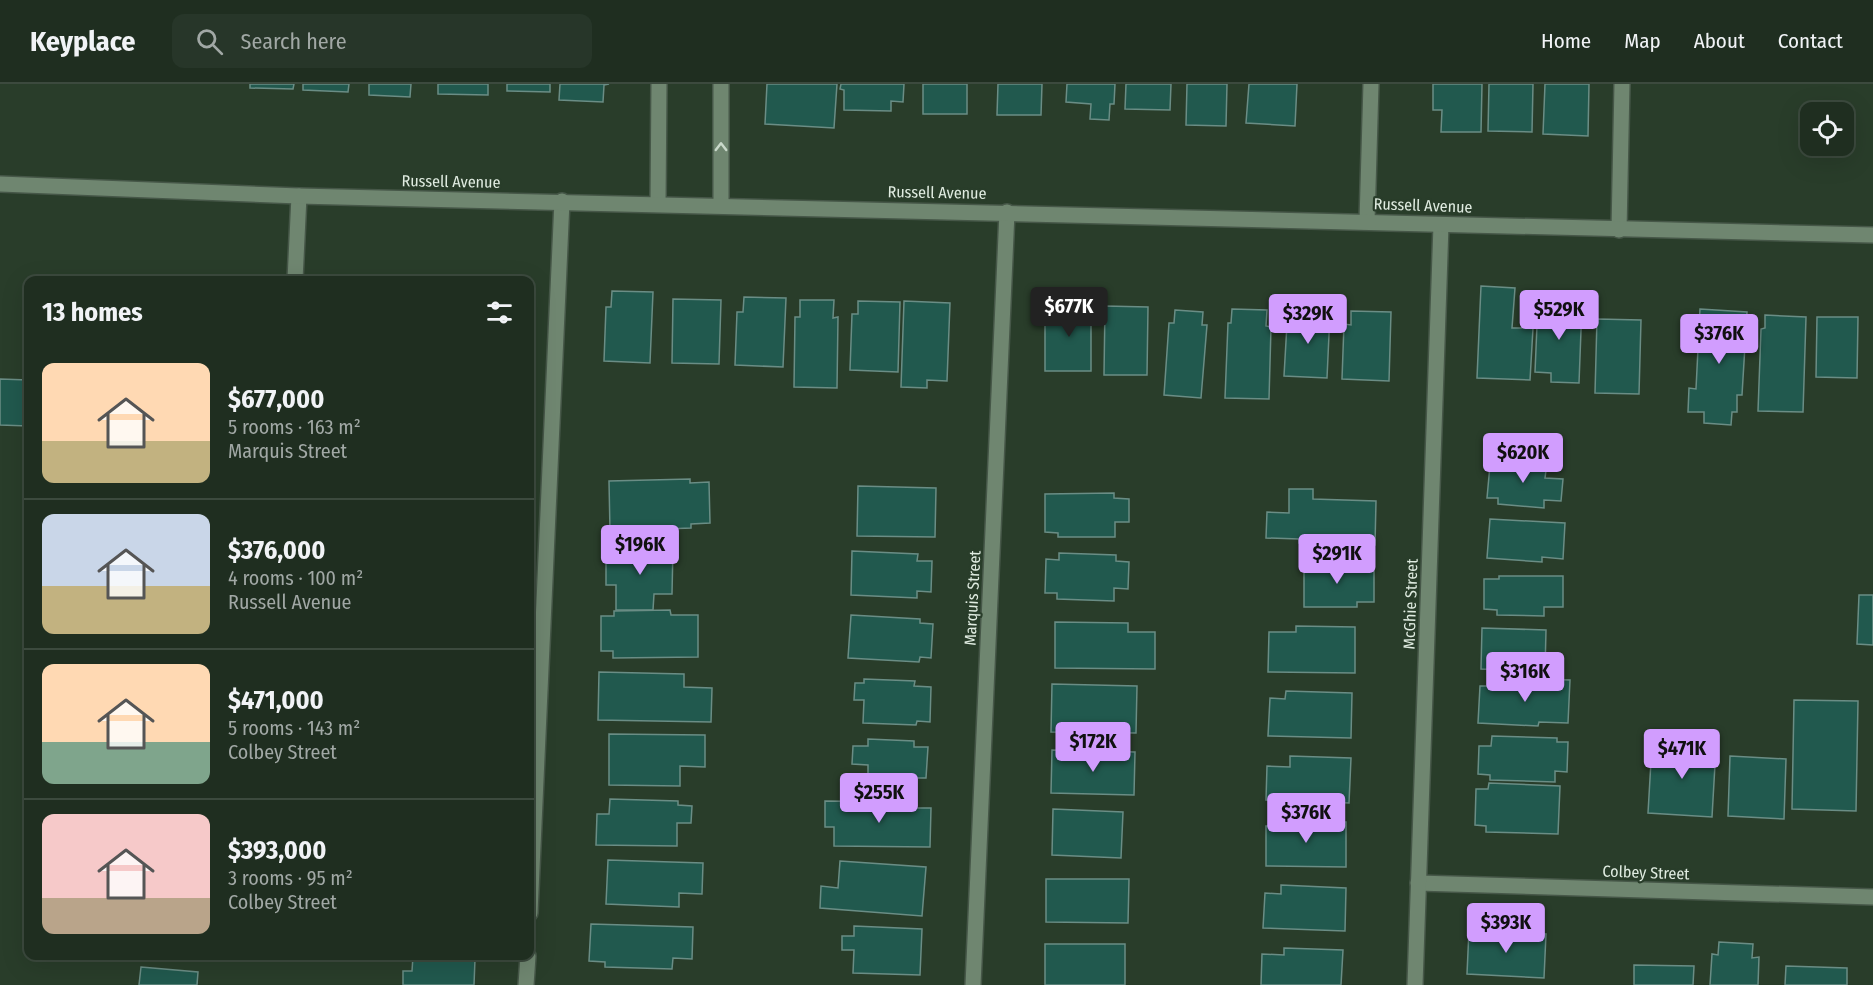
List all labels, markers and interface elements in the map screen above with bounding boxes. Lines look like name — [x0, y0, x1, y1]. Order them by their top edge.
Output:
search box — [172, 14, 592, 68]
text: Keyplace — [30, 25, 136, 58]
icon: search — [193, 25, 226, 58]
text: Search here — [241, 28, 347, 55]
text: Home — [1541, 28, 1591, 54]
text: Map — [1624, 28, 1661, 54]
text: About — [1694, 28, 1745, 54]
text: Contact — [1778, 28, 1843, 54]
map controls — [1800, 102, 1854, 156]
button: locate — [1800, 102, 1854, 156]
one-way arrow — [715, 142, 727, 151]
street label: Russell Avenue — [401, 171, 501, 192]
street label: Russell Avenue — [887, 182, 987, 203]
street label: Russell Avenue — [1373, 194, 1473, 217]
pin: $677K — [1027, 287, 1111, 338]
pin: $529K — [1517, 290, 1601, 341]
text: $677K — [1045, 294, 1093, 318]
pin: $329K — [1266, 294, 1350, 345]
icon: filters — [483, 296, 516, 329]
text: 13 homes — [42, 297, 143, 328]
text: $529K — [1534, 297, 1584, 321]
text: $329K — [1283, 301, 1333, 325]
pin: $376K — [1677, 314, 1761, 365]
text: $376K — [1694, 321, 1744, 345]
text: $677,000 — [228, 384, 324, 415]
icon: home — [90, 387, 162, 459]
text: 5 rooms · 163 m² — [228, 415, 361, 439]
pin: $620K — [1481, 433, 1565, 484]
text: Marquis Street — [228, 439, 347, 463]
text: $620K — [1497, 440, 1549, 464]
pin: $196K — [598, 525, 682, 576]
text: $196K — [615, 532, 665, 556]
pin: $291K — [1295, 534, 1379, 585]
text: $376,000 — [228, 535, 325, 566]
icon: home — [90, 538, 162, 610]
text: $291K — [1312, 541, 1362, 565]
street label: Marquis Street — [961, 549, 985, 646]
street label: McGhie Street — [1399, 558, 1422, 650]
text: 4 rooms · 100 m² — [228, 566, 363, 590]
text: Russell Avenue — [228, 590, 351, 614]
pin: $316K — [1483, 652, 1567, 703]
text: $316K — [1500, 659, 1550, 683]
text: $471,000 — [228, 685, 324, 716]
icon: home — [90, 688, 162, 760]
text: 5 rooms · 143 m² — [228, 716, 360, 740]
pin: $172K — [1051, 722, 1135, 773]
text: $172K — [1069, 729, 1117, 753]
pin: $471K — [1640, 729, 1724, 780]
text: $471K — [1658, 736, 1706, 760]
text: Colbey Street — [228, 740, 337, 764]
pin: $255K — [837, 773, 921, 824]
text: $255K — [854, 780, 904, 804]
pin: $376K — [1264, 793, 1348, 844]
text: $376K — [1281, 800, 1331, 824]
text: $393,000 — [228, 835, 326, 866]
icon: home — [90, 838, 162, 910]
street label: Colbey Street — [1602, 861, 1691, 884]
text: 3 rooms · 95 m² — [228, 866, 353, 890]
text: Colbey Street — [228, 890, 337, 914]
pin: $393K — [1464, 903, 1548, 954]
text: $393K — [1481, 910, 1531, 934]

